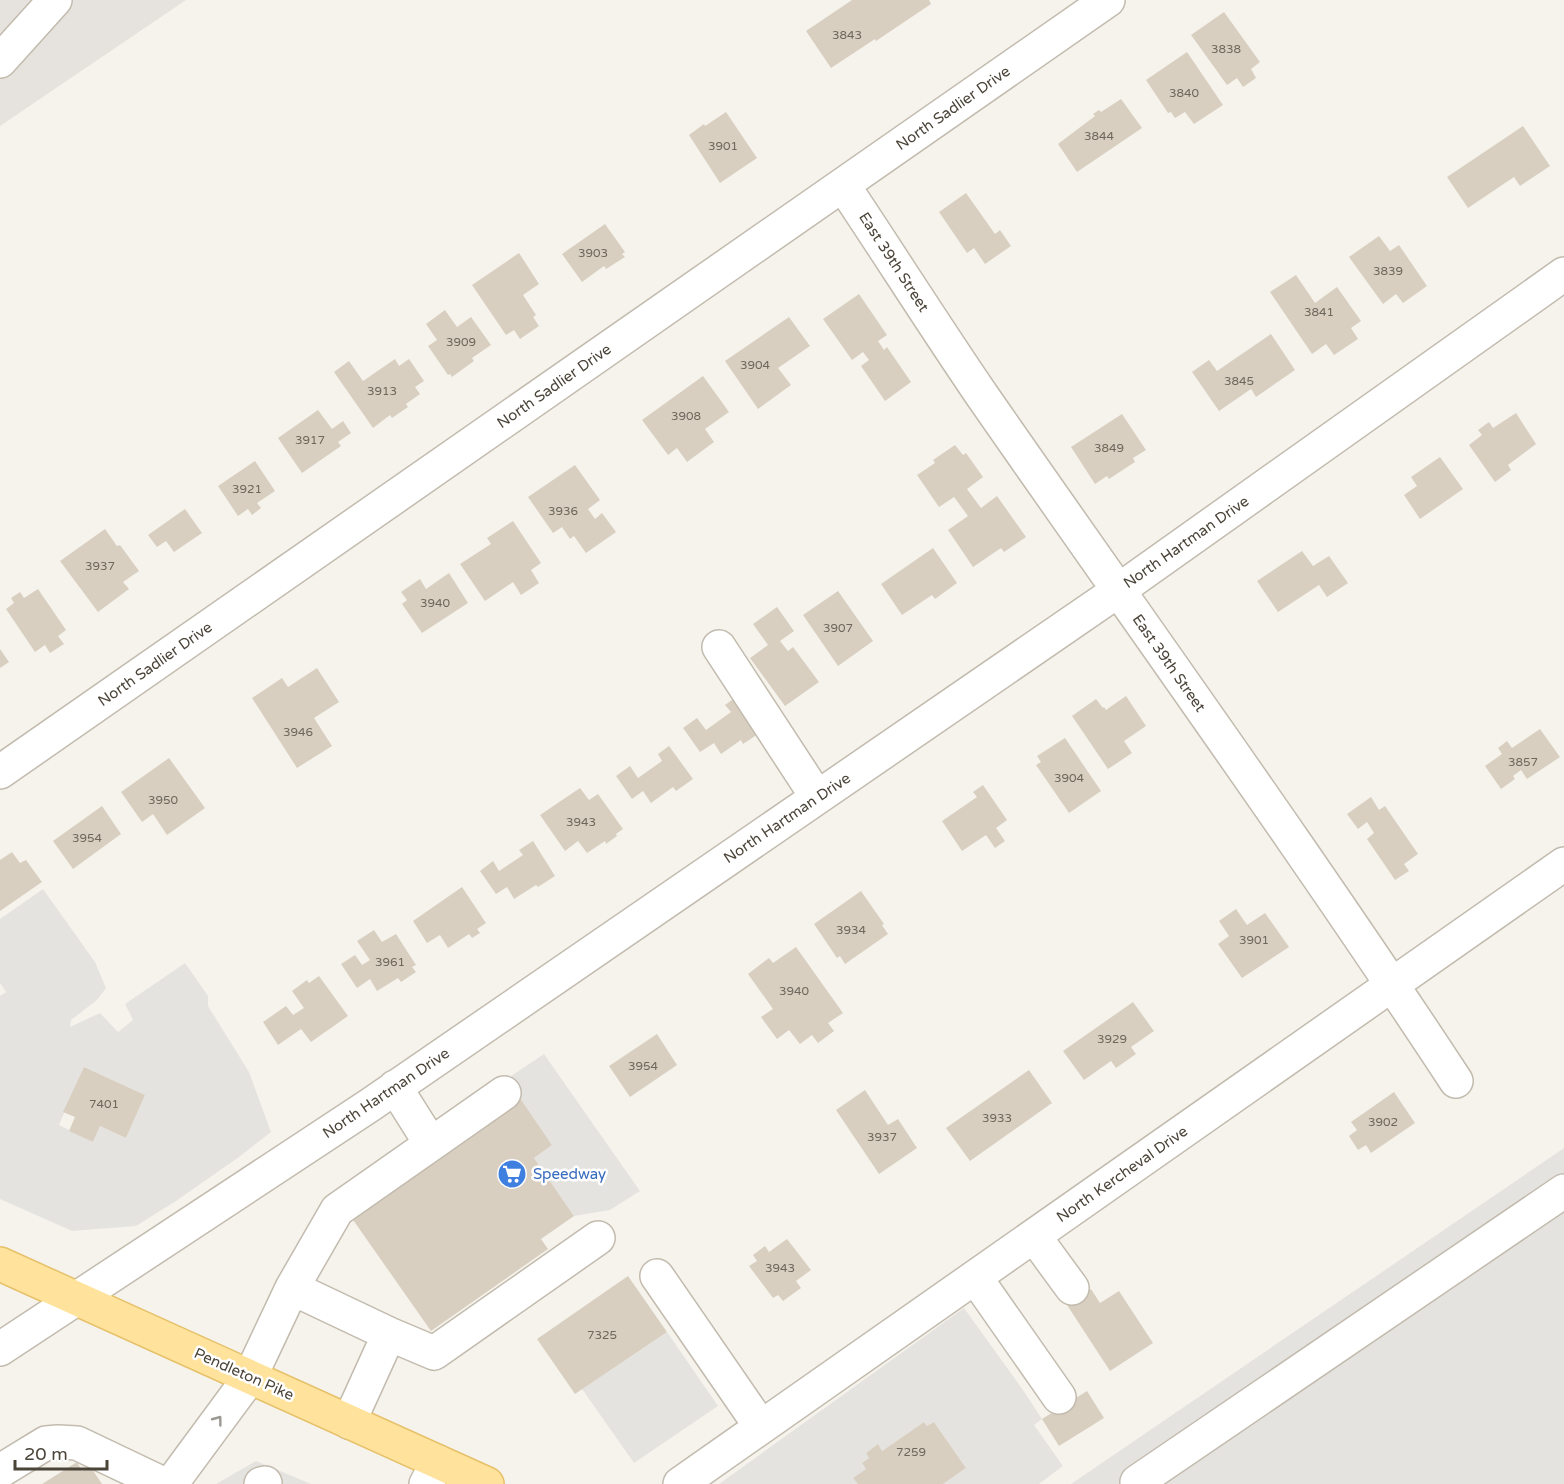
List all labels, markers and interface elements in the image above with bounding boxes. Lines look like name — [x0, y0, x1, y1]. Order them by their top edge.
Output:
house number: 3843 — [832, 28, 862, 42]
house number: 3838 — [1211, 42, 1241, 56]
street label: North Sadlier Drive — [892, 62, 1014, 154]
house number: 3840 — [1169, 86, 1200, 100]
house number: 3844 — [1084, 129, 1115, 143]
house number: 3901 — [708, 139, 738, 153]
street label: East 39th Street — [855, 209, 933, 315]
house number: 3903 — [578, 246, 608, 260]
house number: 3839 — [1373, 264, 1403, 278]
house number: 3841 — [1304, 305, 1334, 319]
house number: 3909 — [446, 335, 476, 349]
street label: North Sadlier Drive — [493, 340, 615, 432]
house number: 3904 — [740, 358, 771, 372]
house number: 3845 — [1224, 374, 1254, 388]
house number: 3913 — [367, 384, 397, 398]
house number: 3908 — [671, 409, 701, 423]
house number: 3917 — [295, 433, 325, 447]
house number: 3849 — [1094, 441, 1124, 455]
house number: 3921 — [232, 482, 262, 496]
street label: North Hartman Drive — [1120, 492, 1252, 592]
house number: 3936 — [548, 504, 578, 518]
house number: 3937 — [85, 559, 115, 573]
house number: 3940 — [420, 596, 451, 610]
street label: East 39th Street — [1129, 611, 1210, 716]
street label: North Sadlier Drive — [94, 618, 216, 710]
house number: 3907 — [823, 621, 853, 635]
house number: 3946 — [283, 725, 313, 739]
house number: 3857 — [1508, 755, 1538, 769]
street label: North Hartman Drive — [720, 769, 854, 867]
house number: 3904 — [1054, 771, 1085, 785]
house number: 3950 — [148, 793, 179, 807]
house number: 3943 — [566, 815, 596, 829]
house number: 3954 — [72, 831, 103, 845]
house number: 3934 — [836, 923, 867, 937]
house number: 3901 — [1239, 933, 1269, 947]
house number: 3961 — [375, 955, 405, 969]
house number: 3940 — [779, 984, 810, 998]
house number: 3929 — [1097, 1032, 1127, 1046]
street label: North Hartman Drive — [319, 1044, 453, 1142]
house number: 3954 — [628, 1059, 659, 1073]
house number: 7401 — [89, 1097, 119, 1111]
house number: 3933 — [982, 1111, 1012, 1125]
house number: 3902 — [1368, 1115, 1398, 1129]
street label: North Kercheval Drive — [1053, 1122, 1191, 1226]
house number: 3937 — [867, 1130, 897, 1144]
supermarket icon: Speedway — [496, 1158, 528, 1190]
place label: Speedway — [533, 1165, 606, 1183]
house number: 3943 — [765, 1261, 795, 1275]
house number: 7325 — [587, 1328, 617, 1342]
street label: Pendleton Pike — [191, 1344, 297, 1404]
one-way arrow — [211, 1416, 222, 1427]
scale bar — [15, 1433, 106, 1471]
text: 20 m — [24, 1443, 68, 1465]
house number: 7259 — [896, 1445, 926, 1459]

